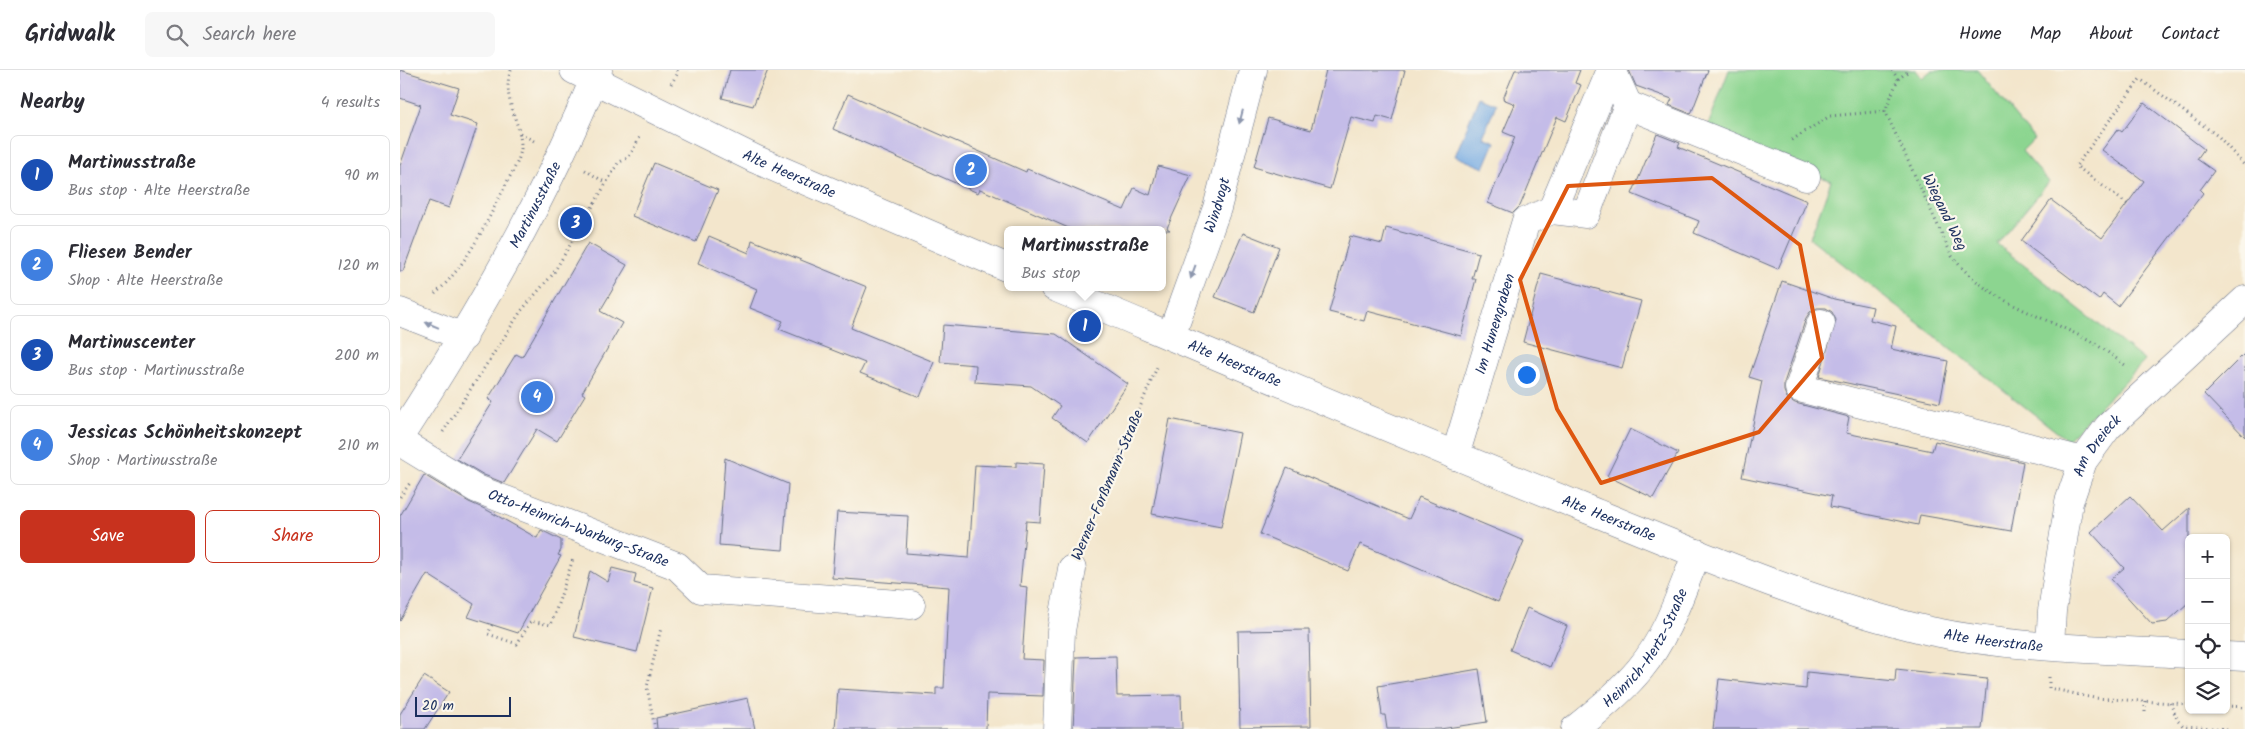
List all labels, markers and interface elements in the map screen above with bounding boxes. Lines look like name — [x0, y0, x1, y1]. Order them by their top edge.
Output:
search box — [145, 12, 495, 57]
text: Gridwalk — [25, 15, 115, 54]
text: Search here — [203, 20, 296, 50]
text: Home — [1959, 20, 2002, 49]
text: Map — [2030, 20, 2061, 49]
text: About — [2089, 20, 2133, 49]
text: Contact — [2161, 20, 2220, 49]
icon: search — [163, 21, 191, 49]
text: Nearby — [20, 86, 85, 119]
text: 4 results — [321, 90, 380, 115]
one-way arrow — [1236, 110, 1244, 125]
street label: Alte Heerstraße — [738, 144, 840, 206]
text: Martinusstraße — [68, 148, 196, 178]
pin: 2 — [955, 151, 987, 189]
street label: Martinusstraße — [504, 158, 568, 253]
text: 1 — [35, 163, 39, 188]
text: 90 m — [344, 163, 379, 188]
street label: Wiegand Weg — [1915, 170, 1973, 255]
street label: Windvogt — [1198, 175, 1238, 236]
text: Bus stop · Alte Heerstraße — [68, 178, 250, 203]
pin: 3 — [560, 204, 592, 242]
popup — [1004, 226, 1166, 291]
text: Martinusstraße — [1021, 231, 1149, 261]
text: Fliesen Bender — [68, 238, 192, 268]
text: 2 — [32, 253, 42, 278]
text: 120 m — [338, 253, 379, 278]
text: Bus stop — [1021, 261, 1080, 286]
one-way arrow — [1189, 265, 1197, 280]
text: Shop · Alte Heerstraße — [68, 268, 223, 293]
street label: Im Hunengraben — [1469, 271, 1522, 378]
pin: 1 — [1069, 307, 1101, 345]
one-way arrow — [425, 320, 439, 328]
text: Martinuscenter — [68, 328, 195, 358]
street label: Alte Heerstraße — [1184, 334, 1285, 395]
text: 3 — [33, 343, 41, 368]
text: 200 m — [335, 343, 379, 368]
text: Bus stop · Martinusstraße — [68, 358, 244, 383]
your location — [1514, 362, 1540, 388]
pin: 4 — [521, 378, 553, 416]
street label: Werner-Forßmann-Straße — [1065, 406, 1151, 564]
street label: Am Dreieck — [2067, 408, 2128, 480]
text: Jessicas Schönheitskonzept — [68, 418, 302, 448]
text: 4 — [33, 433, 41, 458]
text: 210 m — [338, 433, 379, 458]
text: Shop · Martinusstraße — [68, 448, 217, 473]
street label: Otto-Heinrich-Warburg-Straße — [484, 483, 672, 575]
street label: Alte Heerstraße — [1558, 489, 1659, 549]
button: Save — [20, 510, 195, 563]
button: Share — [205, 510, 380, 563]
map controls — [2185, 534, 2230, 714]
button: + — [2185, 534, 2230, 579]
button: − — [2185, 579, 2230, 624]
street label: Heinrich-Hertz-Straße — [1597, 585, 1695, 714]
street label: Alte Heerstraße — [1942, 623, 2044, 659]
button: locate — [2185, 624, 2230, 669]
button: layers — [2185, 669, 2230, 714]
scale bar — [415, 694, 511, 717]
text: 20 m — [422, 695, 454, 717]

